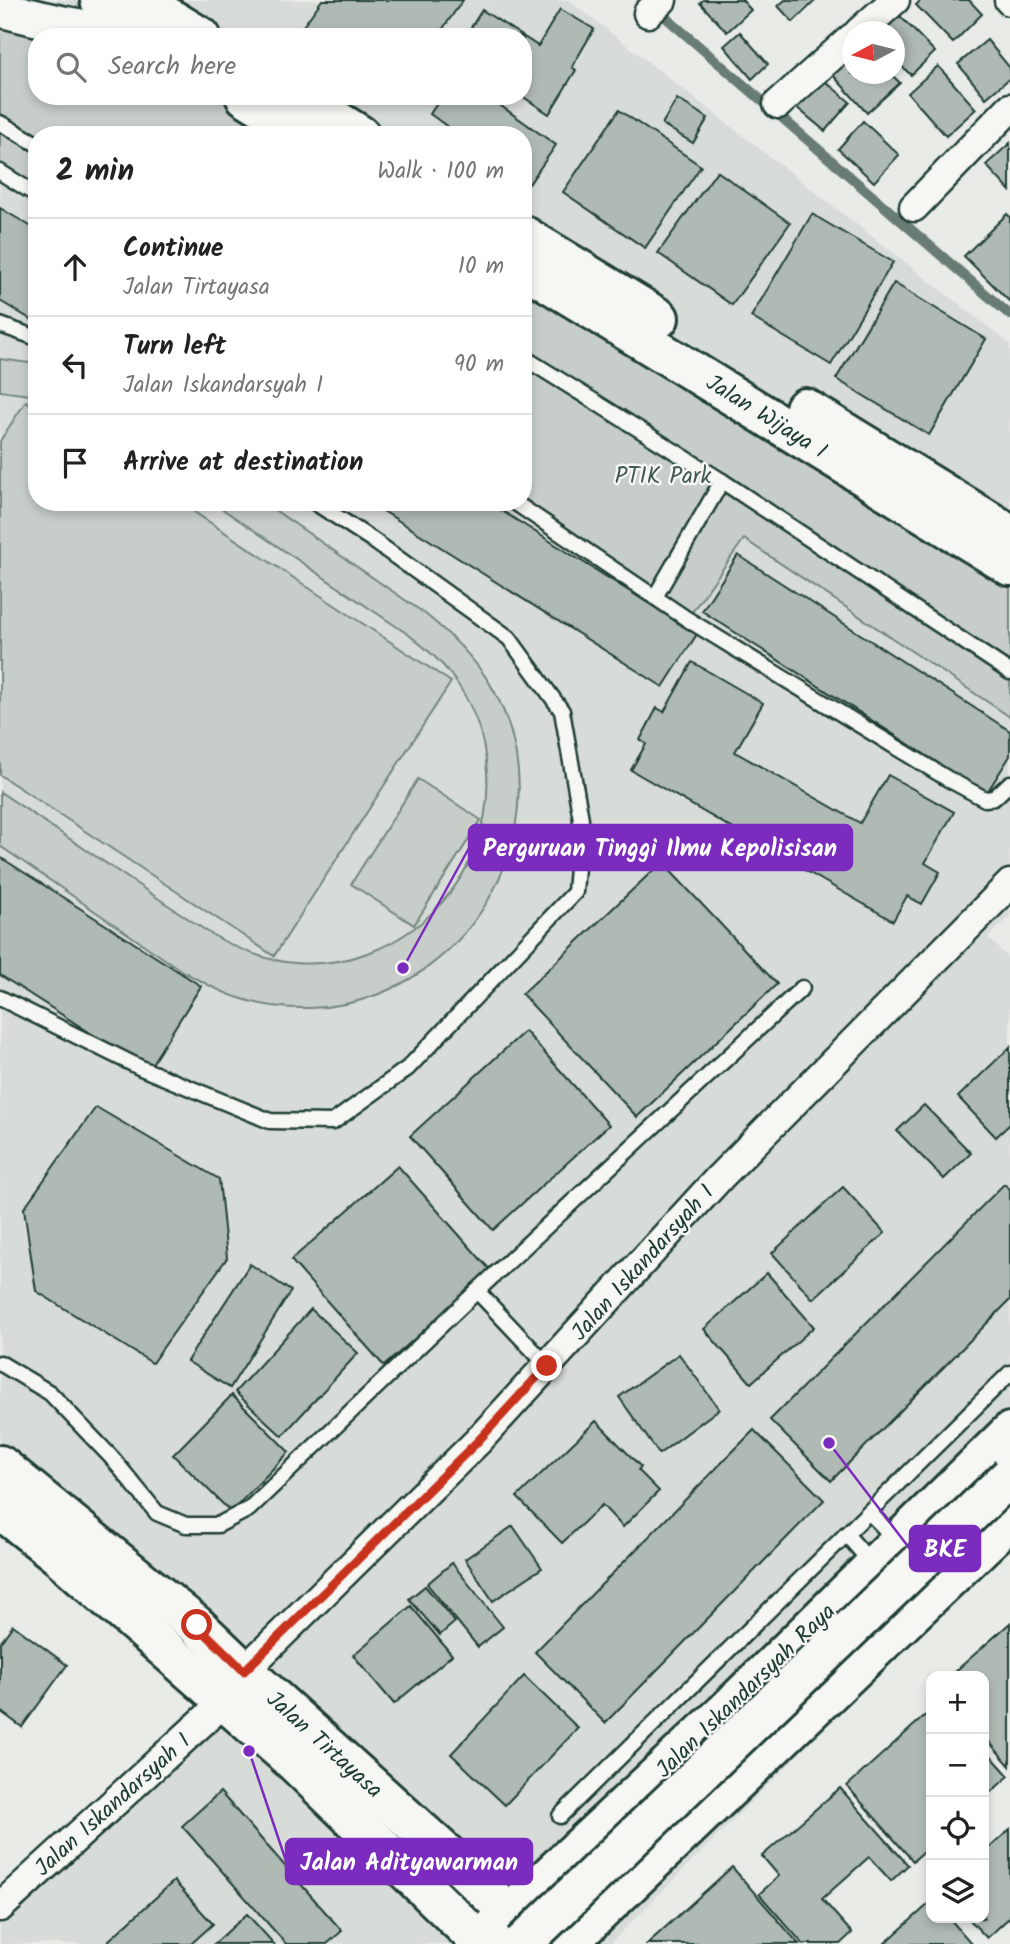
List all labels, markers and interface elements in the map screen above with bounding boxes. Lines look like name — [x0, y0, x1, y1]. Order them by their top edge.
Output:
north arrow — [842, 21, 905, 84]
search box — [28, 28, 532, 105]
text: Search here — [108, 46, 236, 88]
icon: search — [52, 48, 90, 86]
text: 2 min — [56, 148, 134, 196]
text: Walk · 100 m — [377, 154, 504, 190]
text: Continue — [123, 228, 224, 270]
icon: ahead — [56, 248, 94, 286]
text: 10 m — [458, 249, 504, 285]
text: Jalan Tirtayasa — [123, 270, 270, 306]
text: Turn left — [123, 326, 226, 368]
icon: left — [56, 346, 94, 384]
text: 90 m — [454, 347, 504, 383]
street label: Jalan Wijaya I — [698, 366, 834, 469]
text: Jalan Iskandarsyah I — [123, 368, 323, 404]
text: Arrive at destination — [123, 442, 363, 484]
icon: arrive — [56, 444, 94, 482]
park label: PTIK Park — [615, 459, 711, 495]
callout: Perguruan Tinggi Ilmu Kepolisisan — [469, 825, 852, 870]
text: Perguruan Tinggi Ilmu Kepolisisan — [483, 830, 837, 869]
street label: Jalan Iskandarsyah I — [563, 1177, 724, 1350]
route end — [531, 1350, 562, 1381]
callout: BKE — [910, 1526, 980, 1571]
text: BKE — [924, 1531, 968, 1570]
street label: Jalan Iskandarsyah Raya — [648, 1596, 845, 1787]
route start — [181, 1609, 212, 1640]
map controls — [926, 1671, 989, 1923]
button: + — [926, 1671, 989, 1734]
street label: Jalan Tirtayasa — [257, 1683, 390, 1808]
street label: Jalan Iskandarsyah I — [27, 1725, 200, 1886]
button: − — [926, 1734, 989, 1797]
button: locate — [926, 1797, 989, 1860]
callout: Jalan Adityawarman — [286, 1839, 532, 1884]
text: Jalan Adityawarman — [300, 1844, 518, 1883]
button: layers — [926, 1860, 989, 1923]

